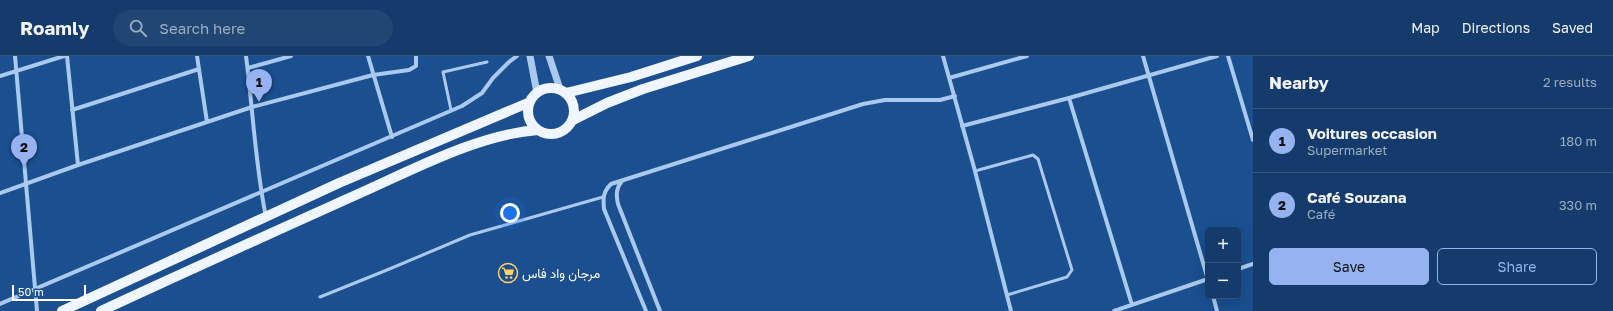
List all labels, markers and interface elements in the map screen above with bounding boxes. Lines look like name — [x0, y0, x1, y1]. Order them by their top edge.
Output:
search box — [113, 10, 393, 46]
text: Roamly — [20, 16, 89, 39]
icon: search — [127, 17, 149, 39]
text: Search here — [159, 19, 245, 37]
text: Map — [1411, 19, 1440, 36]
text: Directions — [1462, 19, 1530, 36]
text: Saved — [1552, 19, 1593, 36]
pin: 1 — [246, 69, 272, 102]
text: Nearby — [1269, 72, 1329, 93]
text: 2 results — [1543, 74, 1597, 90]
text: Voitures occasion — [1307, 124, 1437, 142]
text: 1 — [1279, 133, 1285, 149]
text: 180 m — [1560, 133, 1597, 149]
pin: 2 — [11, 134, 37, 167]
text: Supermarket — [1307, 142, 1388, 158]
text: Café Souzana — [1307, 188, 1406, 206]
text: 2 — [1278, 197, 1286, 213]
text: 330 m — [1559, 197, 1597, 213]
your location — [500, 203, 520, 223]
text: Café — [1307, 206, 1335, 222]
map controls — [1205, 227, 1241, 299]
button: + — [1205, 227, 1241, 263]
button: Save — [1269, 248, 1429, 285]
button: Share — [1437, 248, 1597, 285]
supermarket icon: مرجان واد فاس — [497, 262, 519, 284]
button: − — [1205, 263, 1241, 299]
place label: مرجان واد فاس — [522, 265, 600, 282]
scale bar — [12, 283, 86, 302]
text: 50 m — [18, 285, 44, 298]

